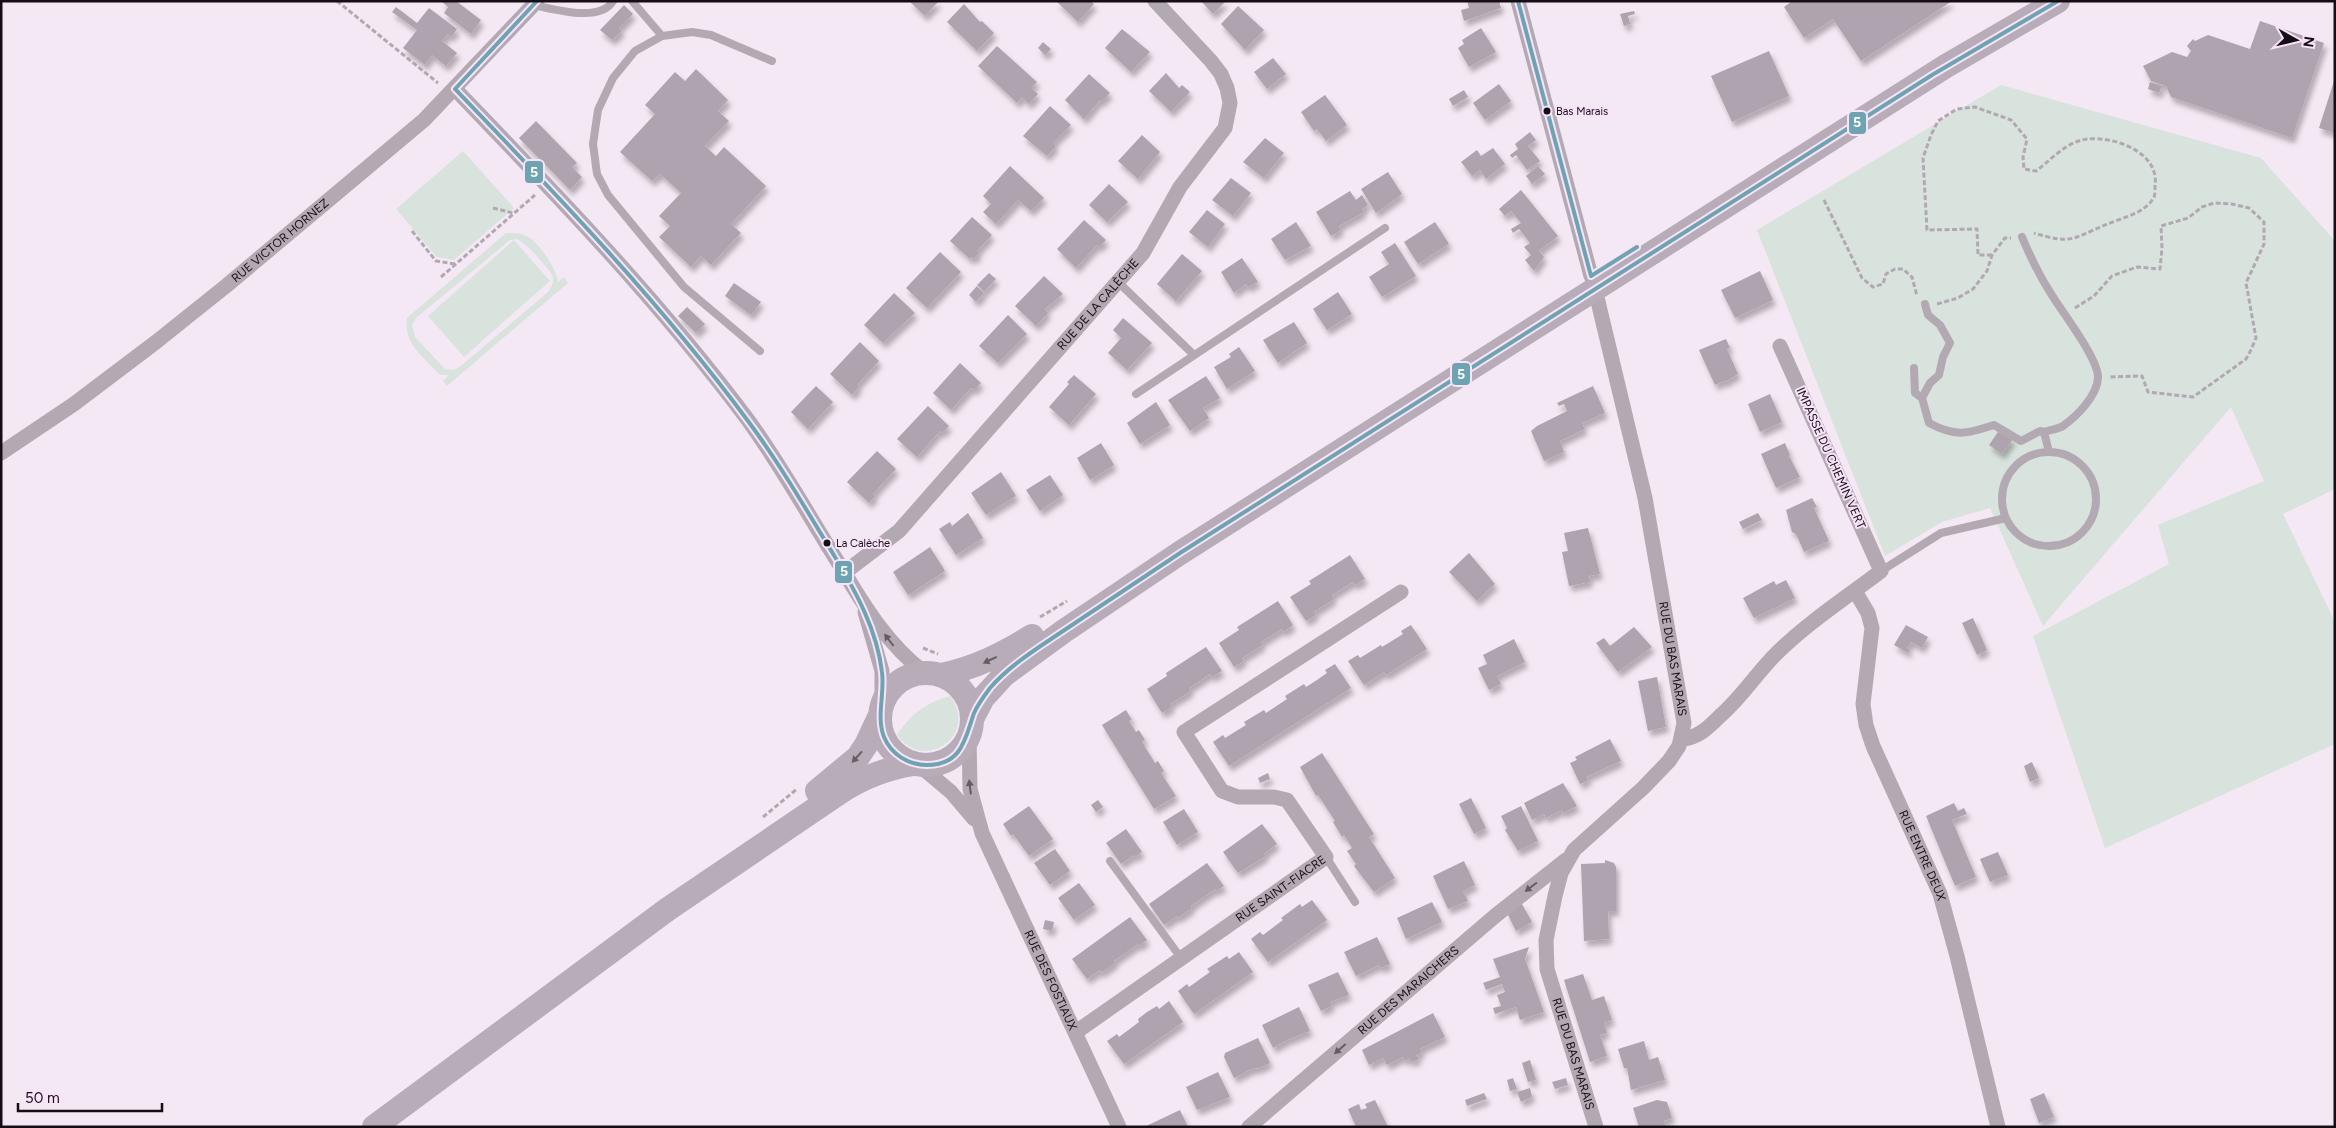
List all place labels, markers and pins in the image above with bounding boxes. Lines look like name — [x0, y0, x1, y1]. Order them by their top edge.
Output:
place label: Bas Marais — [1556, 105, 1608, 118]
marker: Bas Marais — [1542, 106, 1552, 116]
place label: La Calèche — [836, 537, 890, 550]
marker: La Calèche — [822, 538, 832, 548]

